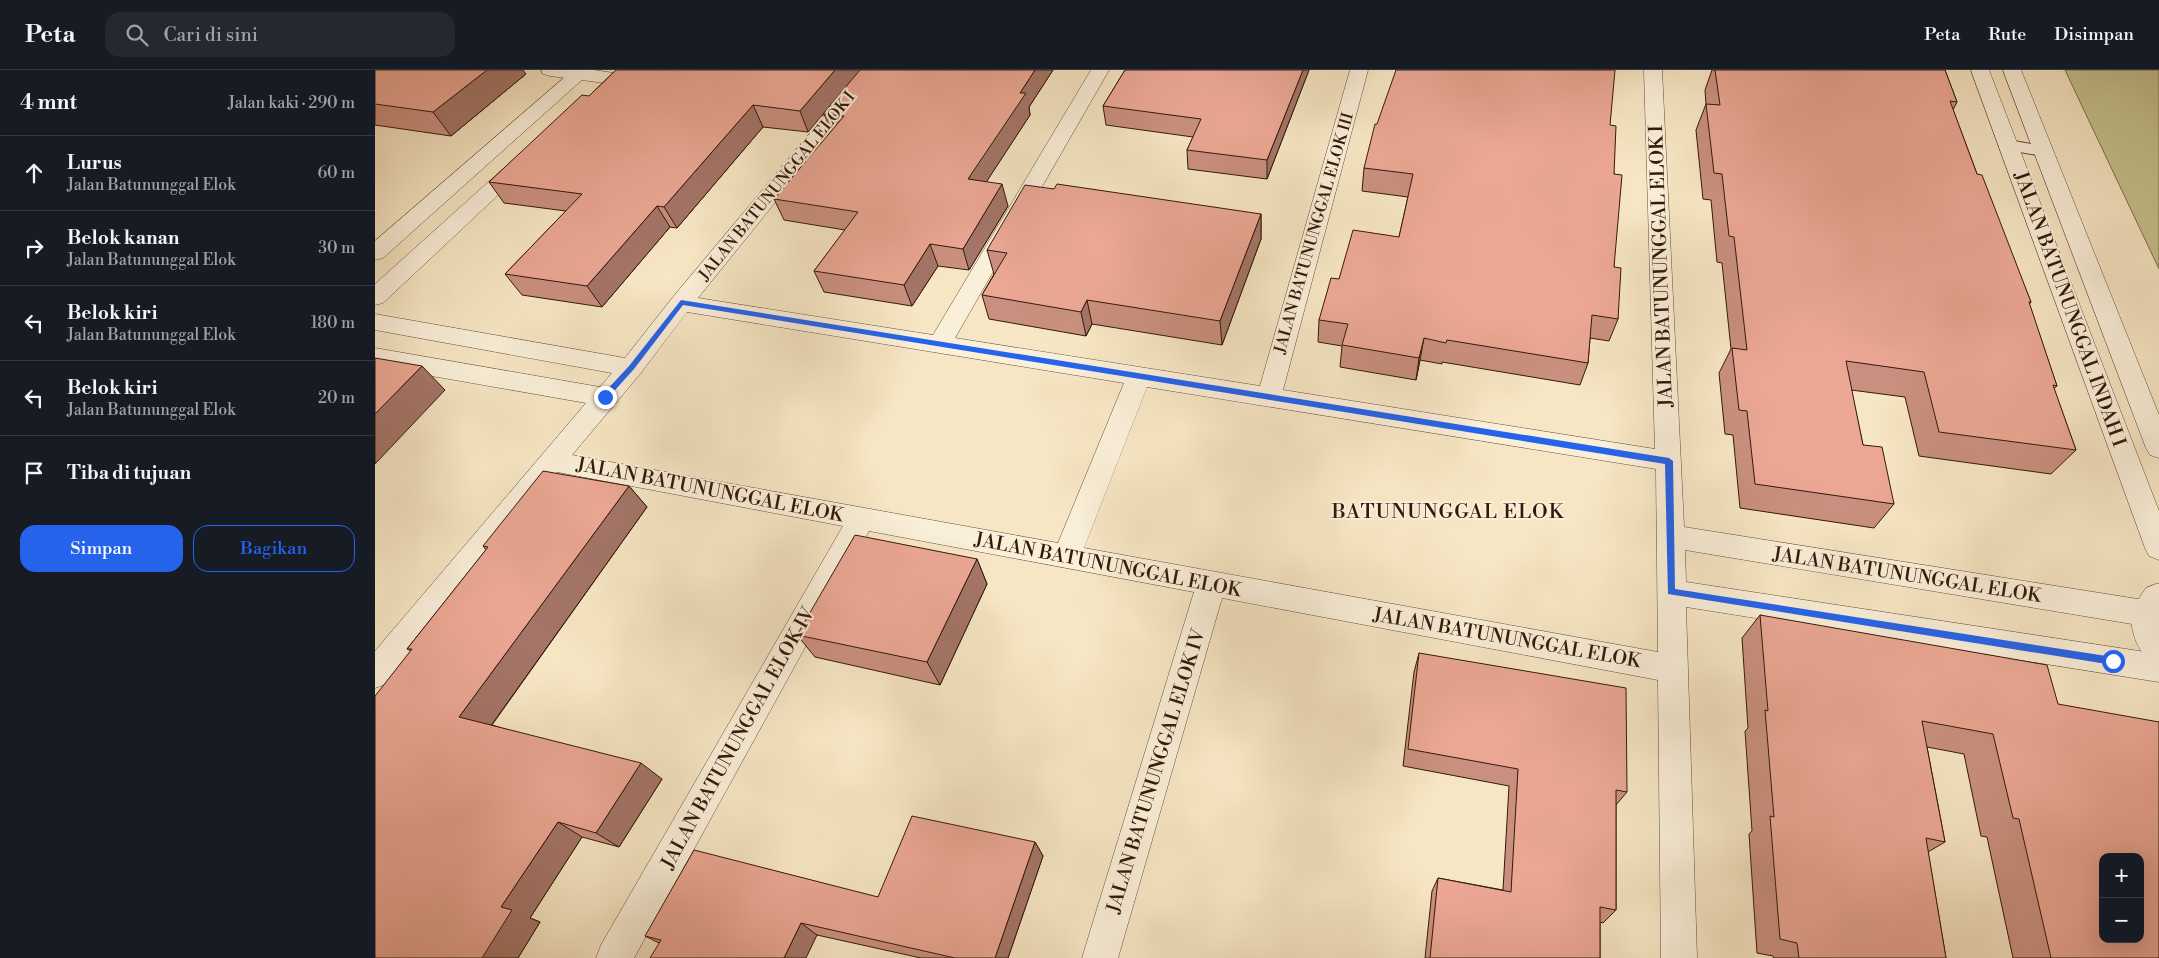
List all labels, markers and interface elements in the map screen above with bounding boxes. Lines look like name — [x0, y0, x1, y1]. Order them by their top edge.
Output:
search box — [105, 12, 455, 57]
text: Peta — [25, 20, 75, 50]
icon: search — [123, 21, 151, 49]
text: Cari di sini — [163, 23, 258, 47]
text: Peta — [1924, 23, 1960, 46]
text: Rute — [1988, 23, 2026, 46]
text: Disimpan — [2054, 23, 2134, 46]
street label: JALAN BATUNUNGGAL ELOK I — [694, 87, 860, 285]
text: 4 mnt — [20, 90, 77, 116]
text: Jalan kaki · 290 m — [228, 93, 355, 113]
street label: JALAN BATUNUNGGAL ELOK III — [1270, 110, 1358, 357]
street label: JALAN BATUNUNGGAL ELOK I — [1644, 125, 1678, 408]
text: Lurus — [67, 151, 122, 175]
icon: ahead — [20, 159, 48, 187]
text: 60 m — [317, 163, 355, 183]
street label: JALAN BATUNUNGGAL INDAH I — [2009, 167, 2131, 450]
text: Jalan Batununggal Elok — [67, 175, 236, 195]
text: Belok kanan — [67, 226, 180, 250]
icon: right — [20, 234, 48, 262]
text: 30 m — [318, 238, 355, 258]
text: Jalan Batununggal Elok — [67, 250, 236, 270]
text: Belok kiri — [67, 301, 157, 325]
icon: left — [20, 309, 48, 337]
text: 180 m — [311, 313, 355, 333]
text: Jalan Batununggal Elok — [67, 325, 236, 345]
text: Belok kiri — [67, 376, 157, 400]
icon: left — [20, 384, 48, 412]
route end — [594, 386, 617, 409]
text: 20 m — [318, 388, 355, 408]
text: Jalan Batununggal Elok — [67, 400, 236, 420]
street label: JALAN BATUNUNGGAL ELOK — [574, 452, 847, 528]
icon: arrive — [20, 459, 48, 487]
text: Tiba di tujuan — [67, 461, 191, 485]
district label: BATUNUNGGAL ELOK — [1331, 500, 1565, 525]
button: Simpan — [20, 525, 183, 572]
button: Bagikan — [193, 525, 355, 572]
street label: JALAN BATUNUNGGAL ELOK — [972, 527, 1245, 603]
street label: JALAN BATUNUNGGAL ELOK — [1770, 542, 2044, 608]
street label: JALAN BATUNUNGGAL ELOK IV — [655, 602, 820, 874]
street label: JALAN BATUNUNGGAL ELOK — [1370, 602, 1644, 674]
street label: JALAN BATUNUNGGAL ELOK IV — [1101, 626, 1211, 917]
route start — [2102, 650, 2125, 673]
map controls — [2099, 853, 2144, 943]
button: + — [2099, 853, 2144, 898]
button: − — [2099, 898, 2144, 943]

